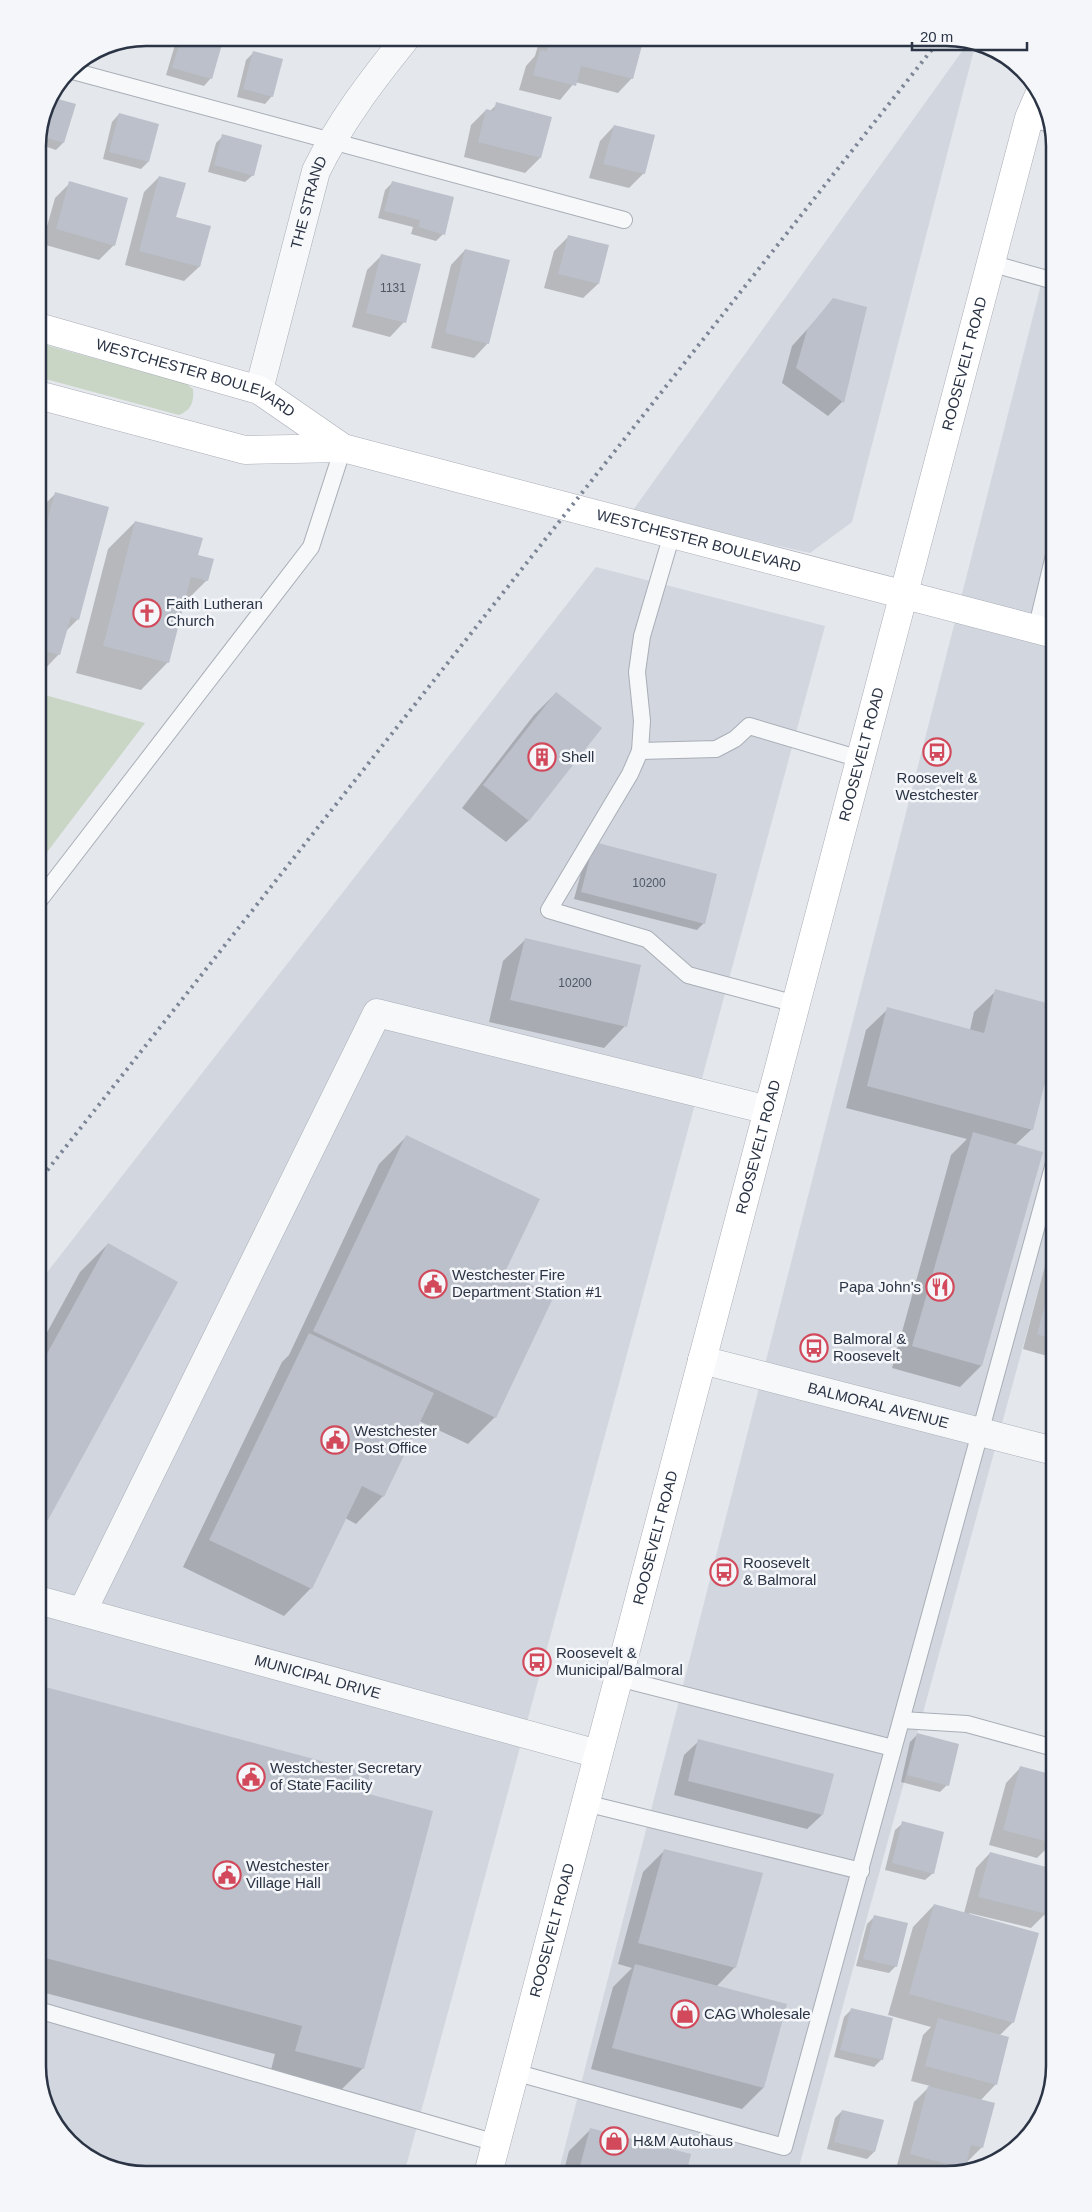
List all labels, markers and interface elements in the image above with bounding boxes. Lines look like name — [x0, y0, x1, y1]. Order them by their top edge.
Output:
scale bar — [912, 20, 1027, 52]
text: 20 m — [920, 28, 953, 45]
street label: THE STRAND — [287, 153, 330, 251]
house number: 1131 — [380, 281, 406, 295]
street label: ROOSEVELT ROAD — [938, 294, 990, 432]
street label: WESTCHESTER BOULEVARD — [94, 335, 298, 420]
street label: WESTCHESTER BOULEVARD — [595, 506, 803, 576]
place label: Faith Lutheran Church — [166, 595, 263, 629]
church icon: Faith Lutheran Church — [132, 598, 162, 628]
street label: ROOSEVELT ROAD — [835, 685, 887, 823]
bus stop icon: Roosevelt & Westchester — [922, 737, 952, 767]
building icon: Shell — [527, 742, 557, 772]
place label: Shell — [561, 748, 594, 765]
place label: Roosevelt & Westchester — [895, 769, 979, 803]
house number: 10200 — [632, 876, 666, 890]
house number: 10200 — [558, 976, 592, 990]
street label: ROOSEVELT ROAD — [732, 1078, 784, 1216]
place label: Westchester Fire Department Station #1 — [452, 1266, 602, 1300]
public building icon: Westchester Fire Department Station #1 — [418, 1269, 448, 1299]
restaurant icon: Papa John's — [925, 1272, 955, 1302]
place label: Papa John's — [839, 1278, 921, 1295]
place label: Balmoral & Roosevelt — [833, 1330, 906, 1364]
bus stop icon: Balmoral & Roosevelt — [799, 1333, 829, 1363]
street label: BALMORAL AVENUE — [806, 1379, 951, 1431]
place label: Westchester Post Office — [354, 1422, 437, 1456]
public building icon: Westchester Post Office — [320, 1425, 350, 1455]
street label: ROOSEVELT ROAD — [629, 1469, 681, 1606]
place label: Roosevelt & Balmoral — [743, 1554, 816, 1588]
bus stop icon: Roosevelt & Balmoral — [709, 1557, 739, 1587]
place label: Roosevelt & Municipal/Balmoral — [556, 1644, 683, 1678]
bus stop icon: Roosevelt & Municipal/Balmoral — [522, 1647, 552, 1677]
street label: MUNICIPAL DRIVE — [253, 1651, 383, 1702]
place label: Westchester Secretary of State Facility — [270, 1759, 422, 1793]
public building icon: Westchester Secretary of State Facility — [236, 1762, 266, 1792]
place label: Westchester Village Hall — [246, 1857, 329, 1891]
public building icon: Westchester Village Hall — [212, 1860, 242, 1890]
street label: ROOSEVELT ROAD — [526, 1861, 577, 1999]
shop icon: CAG Wholesale — [670, 1999, 700, 2029]
place label: CAG Wholesale — [704, 2005, 811, 2022]
shop icon: H&M Autohaus — [599, 2126, 629, 2156]
place label: H&M Autohaus — [633, 2132, 733, 2149]

